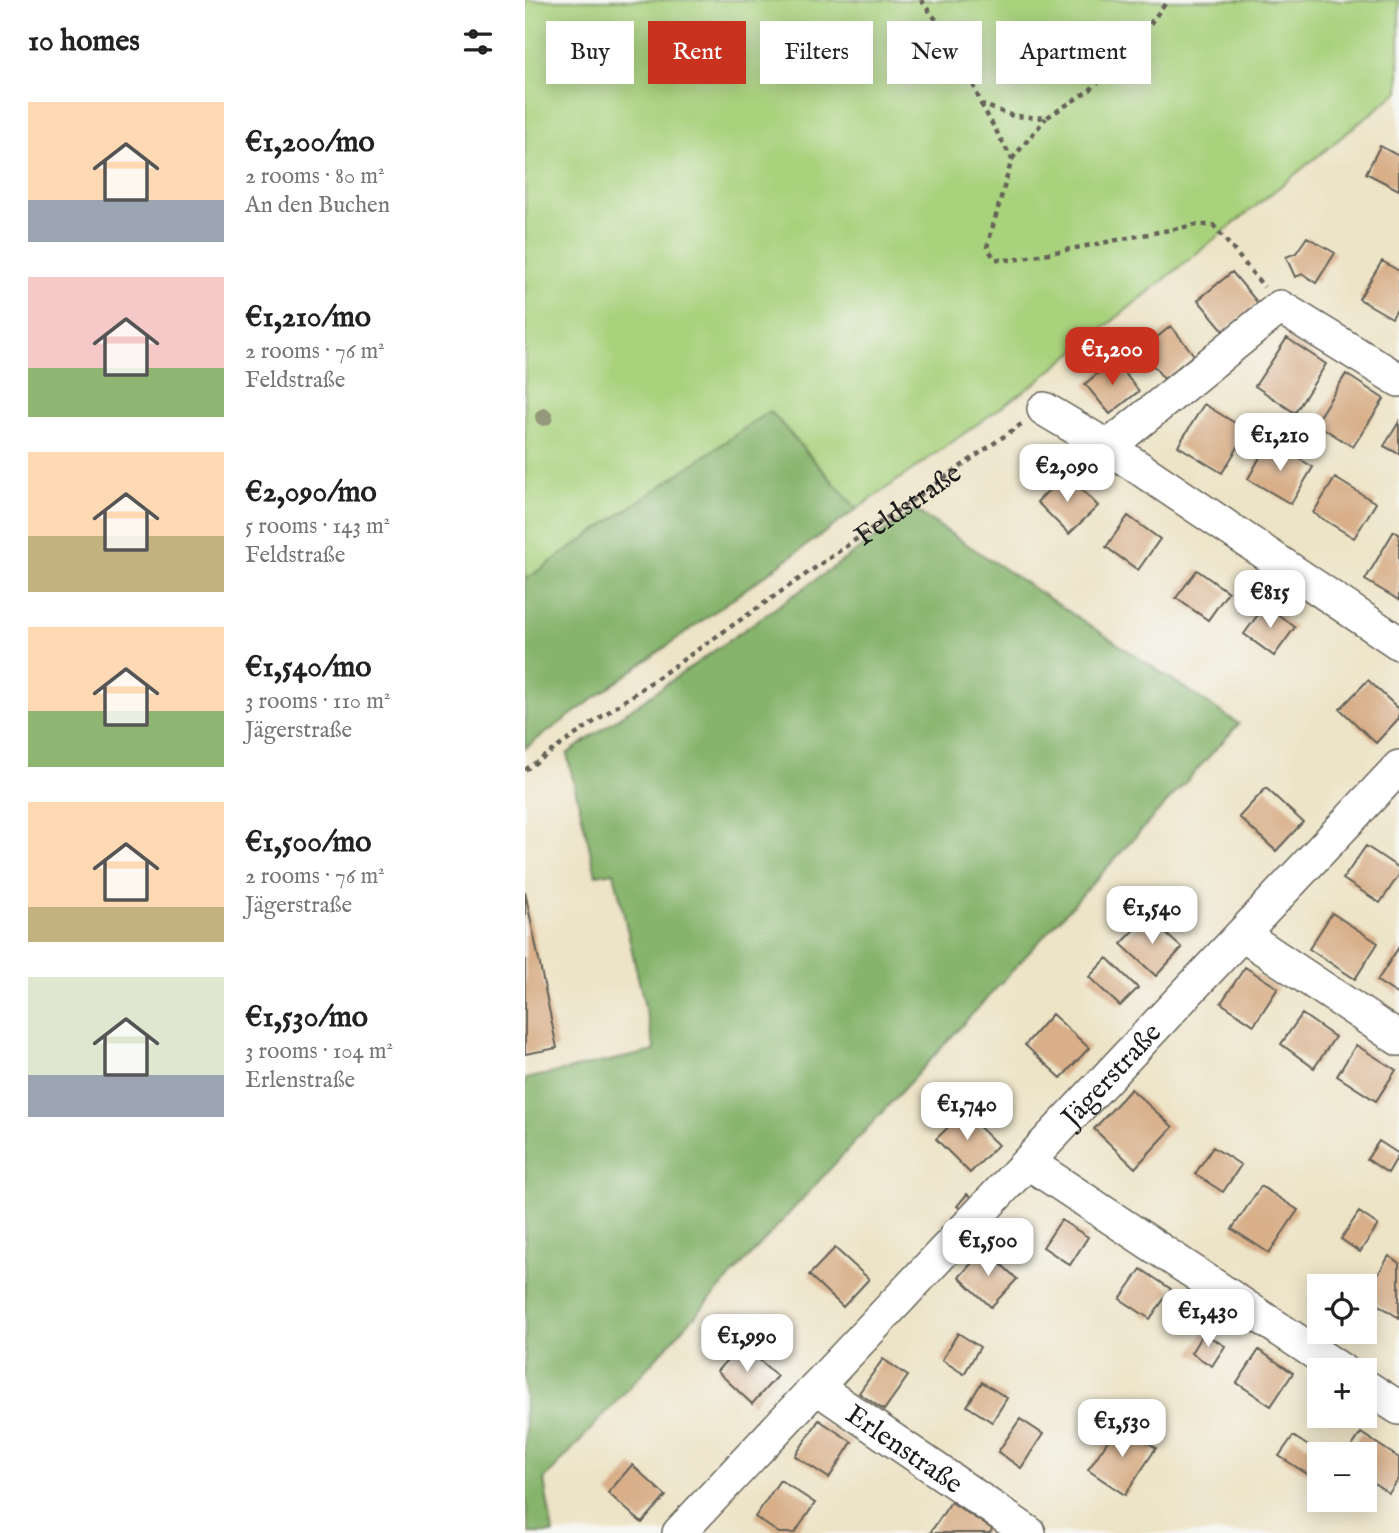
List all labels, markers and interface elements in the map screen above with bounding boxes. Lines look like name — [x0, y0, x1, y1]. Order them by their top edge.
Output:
chip: Buy — [546, 21, 634, 84]
chip: Rent — [648, 21, 746, 84]
chip: Filters — [760, 21, 873, 84]
chip: New — [887, 21, 982, 84]
chip: Apartment — [996, 21, 1151, 84]
text: 10 homes — [28, 23, 140, 61]
icon: filters — [459, 23, 497, 61]
text: €1,200/mo — [245, 124, 375, 162]
icon: home — [84, 130, 168, 214]
text: 2 rooms · 80 m² — [245, 162, 385, 191]
text: An den Buchen — [245, 191, 390, 220]
text: €1,210/mo — [245, 299, 371, 337]
icon: home — [84, 305, 168, 389]
pin: €1,200 — [1055, 328, 1169, 387]
text: €1,200 — [1081, 335, 1143, 364]
text: 2 rooms · 76 m² — [245, 337, 385, 366]
text: Feldstraße — [245, 366, 345, 395]
pin: €1,210 — [1223, 414, 1337, 473]
text: €1,210 — [1251, 421, 1309, 450]
pin: €2,090 — [1010, 444, 1124, 504]
text: €2,090 — [1035, 452, 1099, 481]
street label: Feldstraße — [849, 456, 969, 555]
text: €2,090/mo — [245, 474, 377, 512]
icon: home — [84, 480, 168, 564]
text: 5 rooms · 143 m² — [245, 512, 390, 541]
text: Feldstraße — [245, 541, 345, 570]
pin: €815 — [1229, 570, 1311, 630]
text: €815 — [1250, 578, 1290, 607]
text: €1,540/mo — [245, 649, 371, 687]
icon: home — [84, 655, 168, 739]
text: 3 rooms · 110 m² — [245, 687, 390, 716]
text: Jägerstraße — [245, 716, 352, 745]
text: €1,500/mo — [245, 824, 371, 862]
icon: home — [84, 830, 168, 914]
text: 2 rooms · 76 m² — [245, 862, 385, 891]
pin: €1,540 — [1095, 886, 1209, 946]
text: Jägerstraße — [245, 891, 352, 920]
text: €1,540 — [1123, 894, 1181, 923]
text: €1,530/mo — [245, 999, 368, 1037]
icon: home — [84, 1005, 168, 1089]
street label: Jägerstraße — [1053, 1016, 1170, 1137]
text: 3 rooms · 104 m² — [245, 1037, 393, 1066]
text: Erlenstraße — [245, 1066, 355, 1095]
pin: €1,740 — [910, 1082, 1024, 1142]
text: €1,740 — [937, 1090, 997, 1119]
pin: €1,500 — [931, 1218, 1045, 1278]
text: €1,500 — [958, 1226, 1018, 1255]
map controls — [1307, 1274, 1377, 1512]
button: locate — [1307, 1274, 1377, 1344]
pin: €1,430 — [1151, 1290, 1265, 1349]
text: €1,430 — [1178, 1297, 1238, 1326]
pin: €1,990 — [690, 1314, 804, 1374]
text: €1,990 — [717, 1322, 777, 1351]
button: + — [1307, 1358, 1377, 1428]
street label: Erlenstraße — [838, 1398, 969, 1503]
pin: €1,530 — [1065, 1400, 1179, 1459]
text: €1,530 — [1094, 1407, 1150, 1436]
button: − — [1307, 1442, 1377, 1512]

